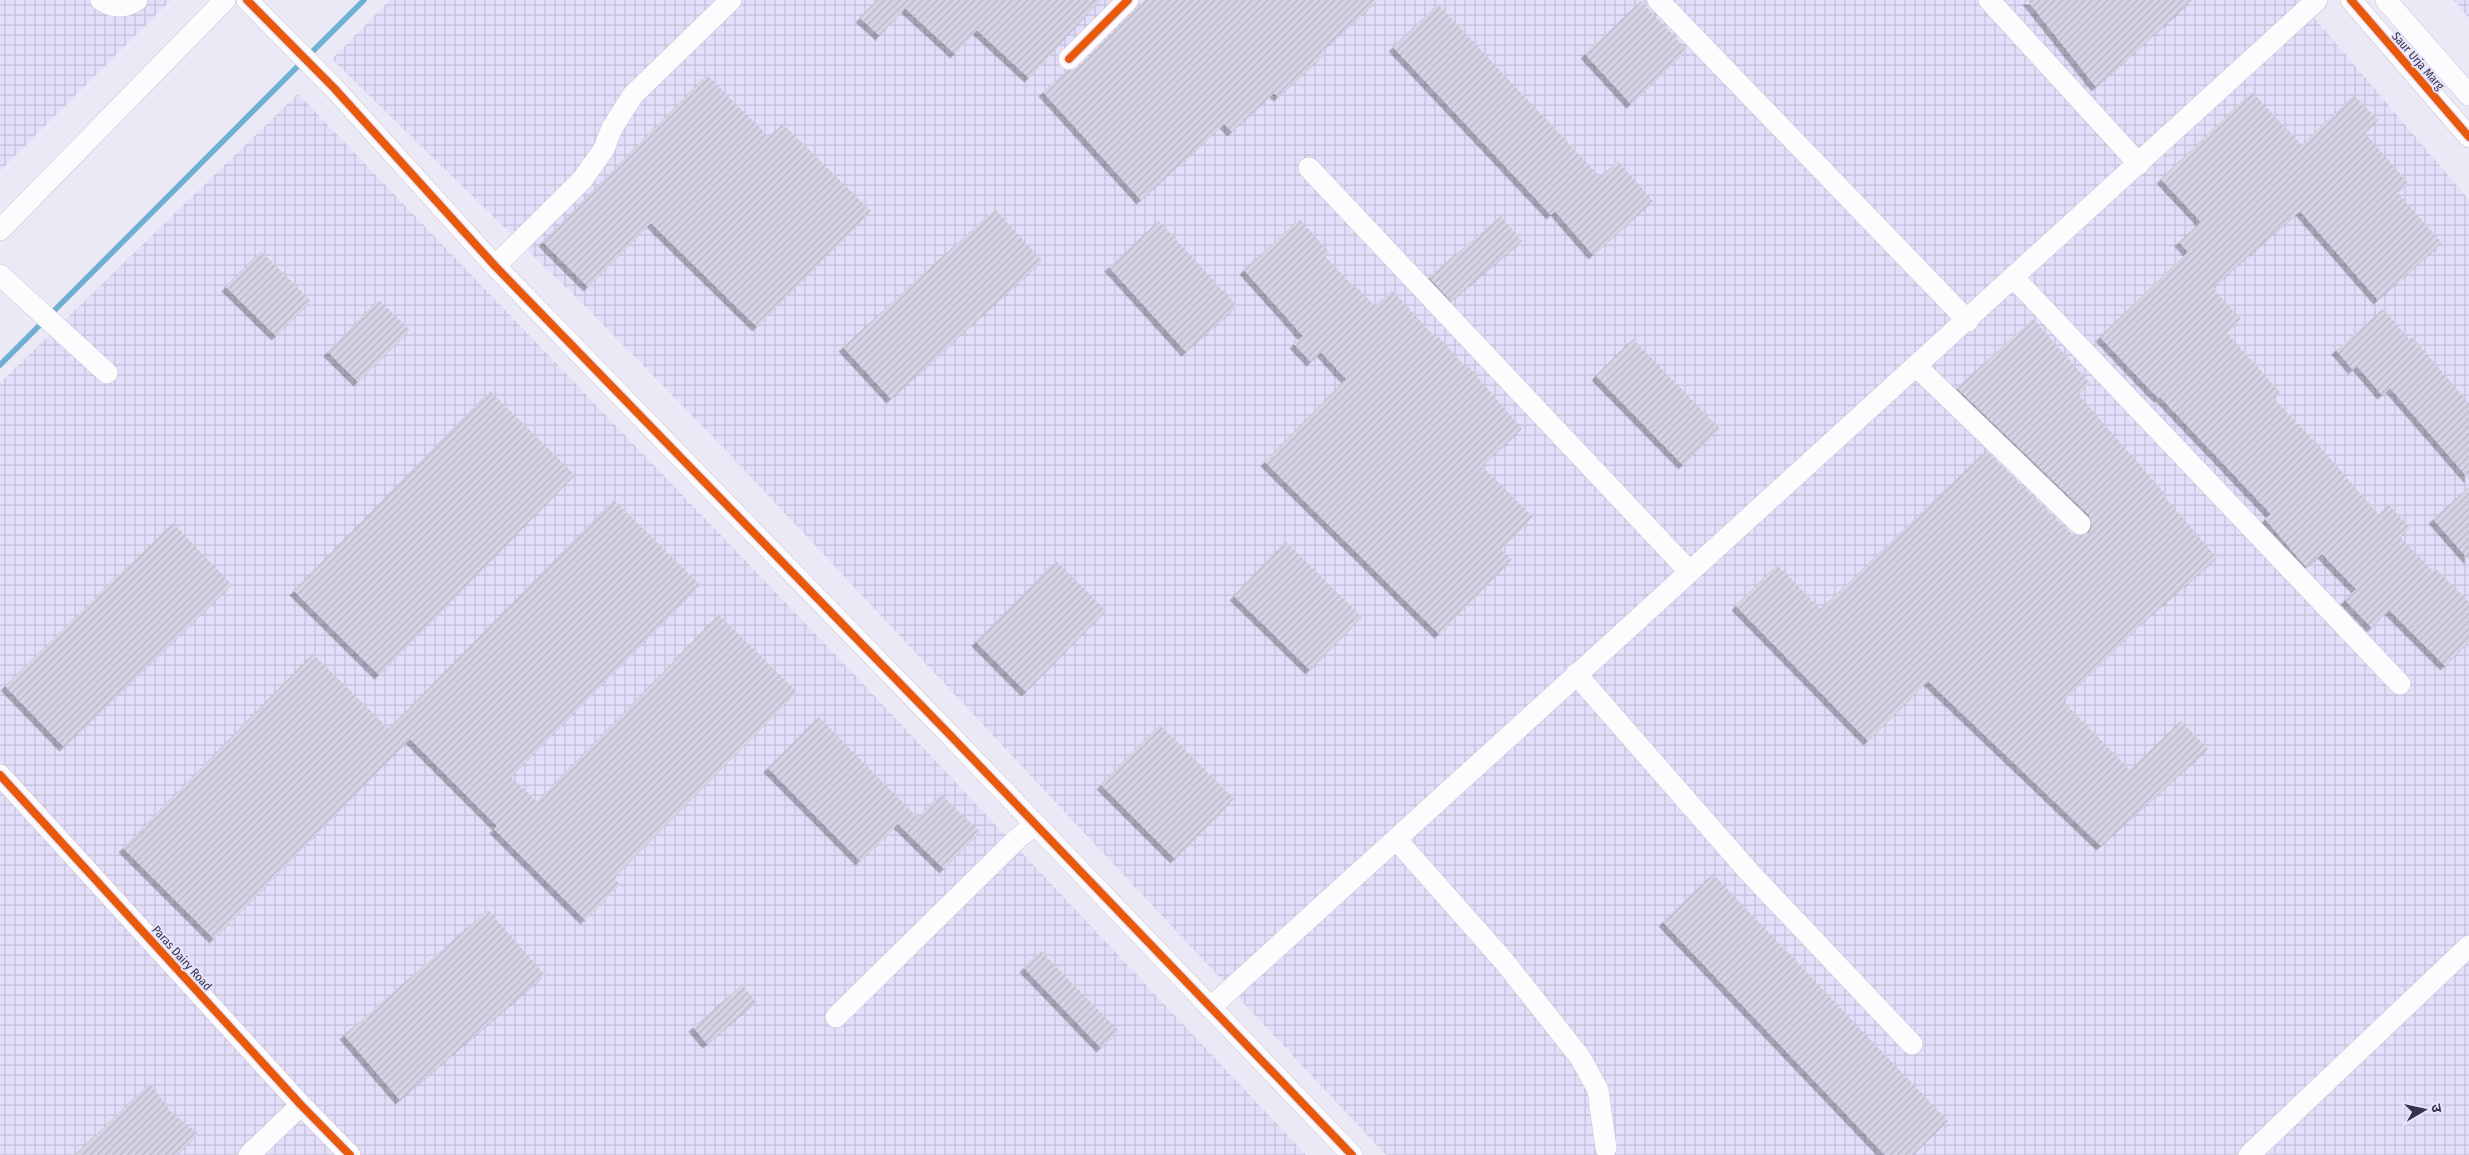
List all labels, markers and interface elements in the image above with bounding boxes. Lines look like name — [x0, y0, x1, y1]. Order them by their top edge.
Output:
street label: Saur Urja Marg — [2389, 29, 2447, 93]
street label: Paras Dairy Road — [149, 923, 215, 993]
north arrow — [2399, 1085, 2449, 1135]
text: उ — [2427, 1103, 2446, 1114]

